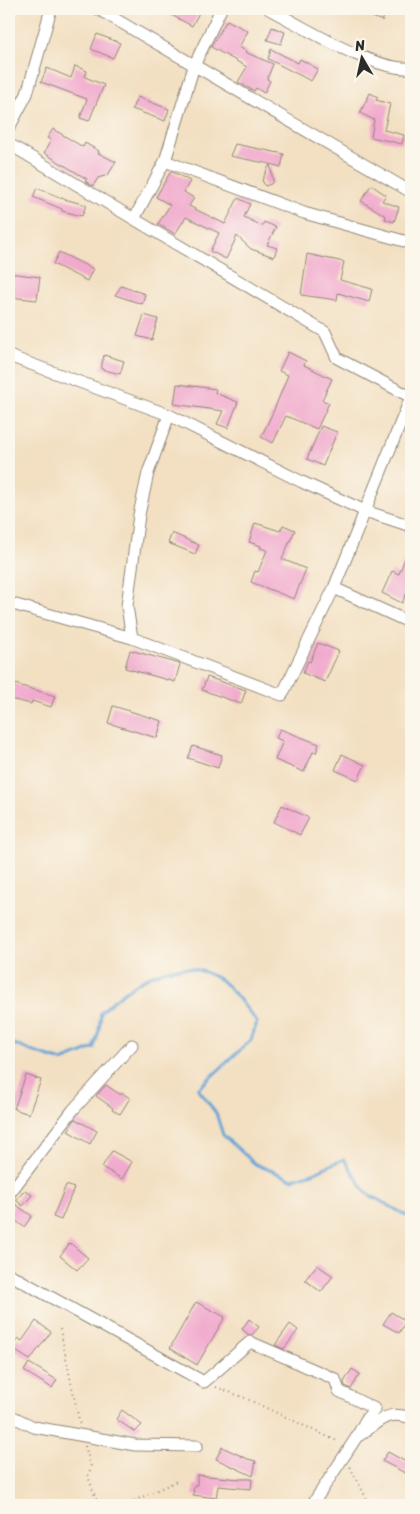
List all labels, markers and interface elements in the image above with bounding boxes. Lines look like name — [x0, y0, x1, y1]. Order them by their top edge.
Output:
north arrow — [338, 32, 388, 82]
text: N — [352, 33, 367, 59]

